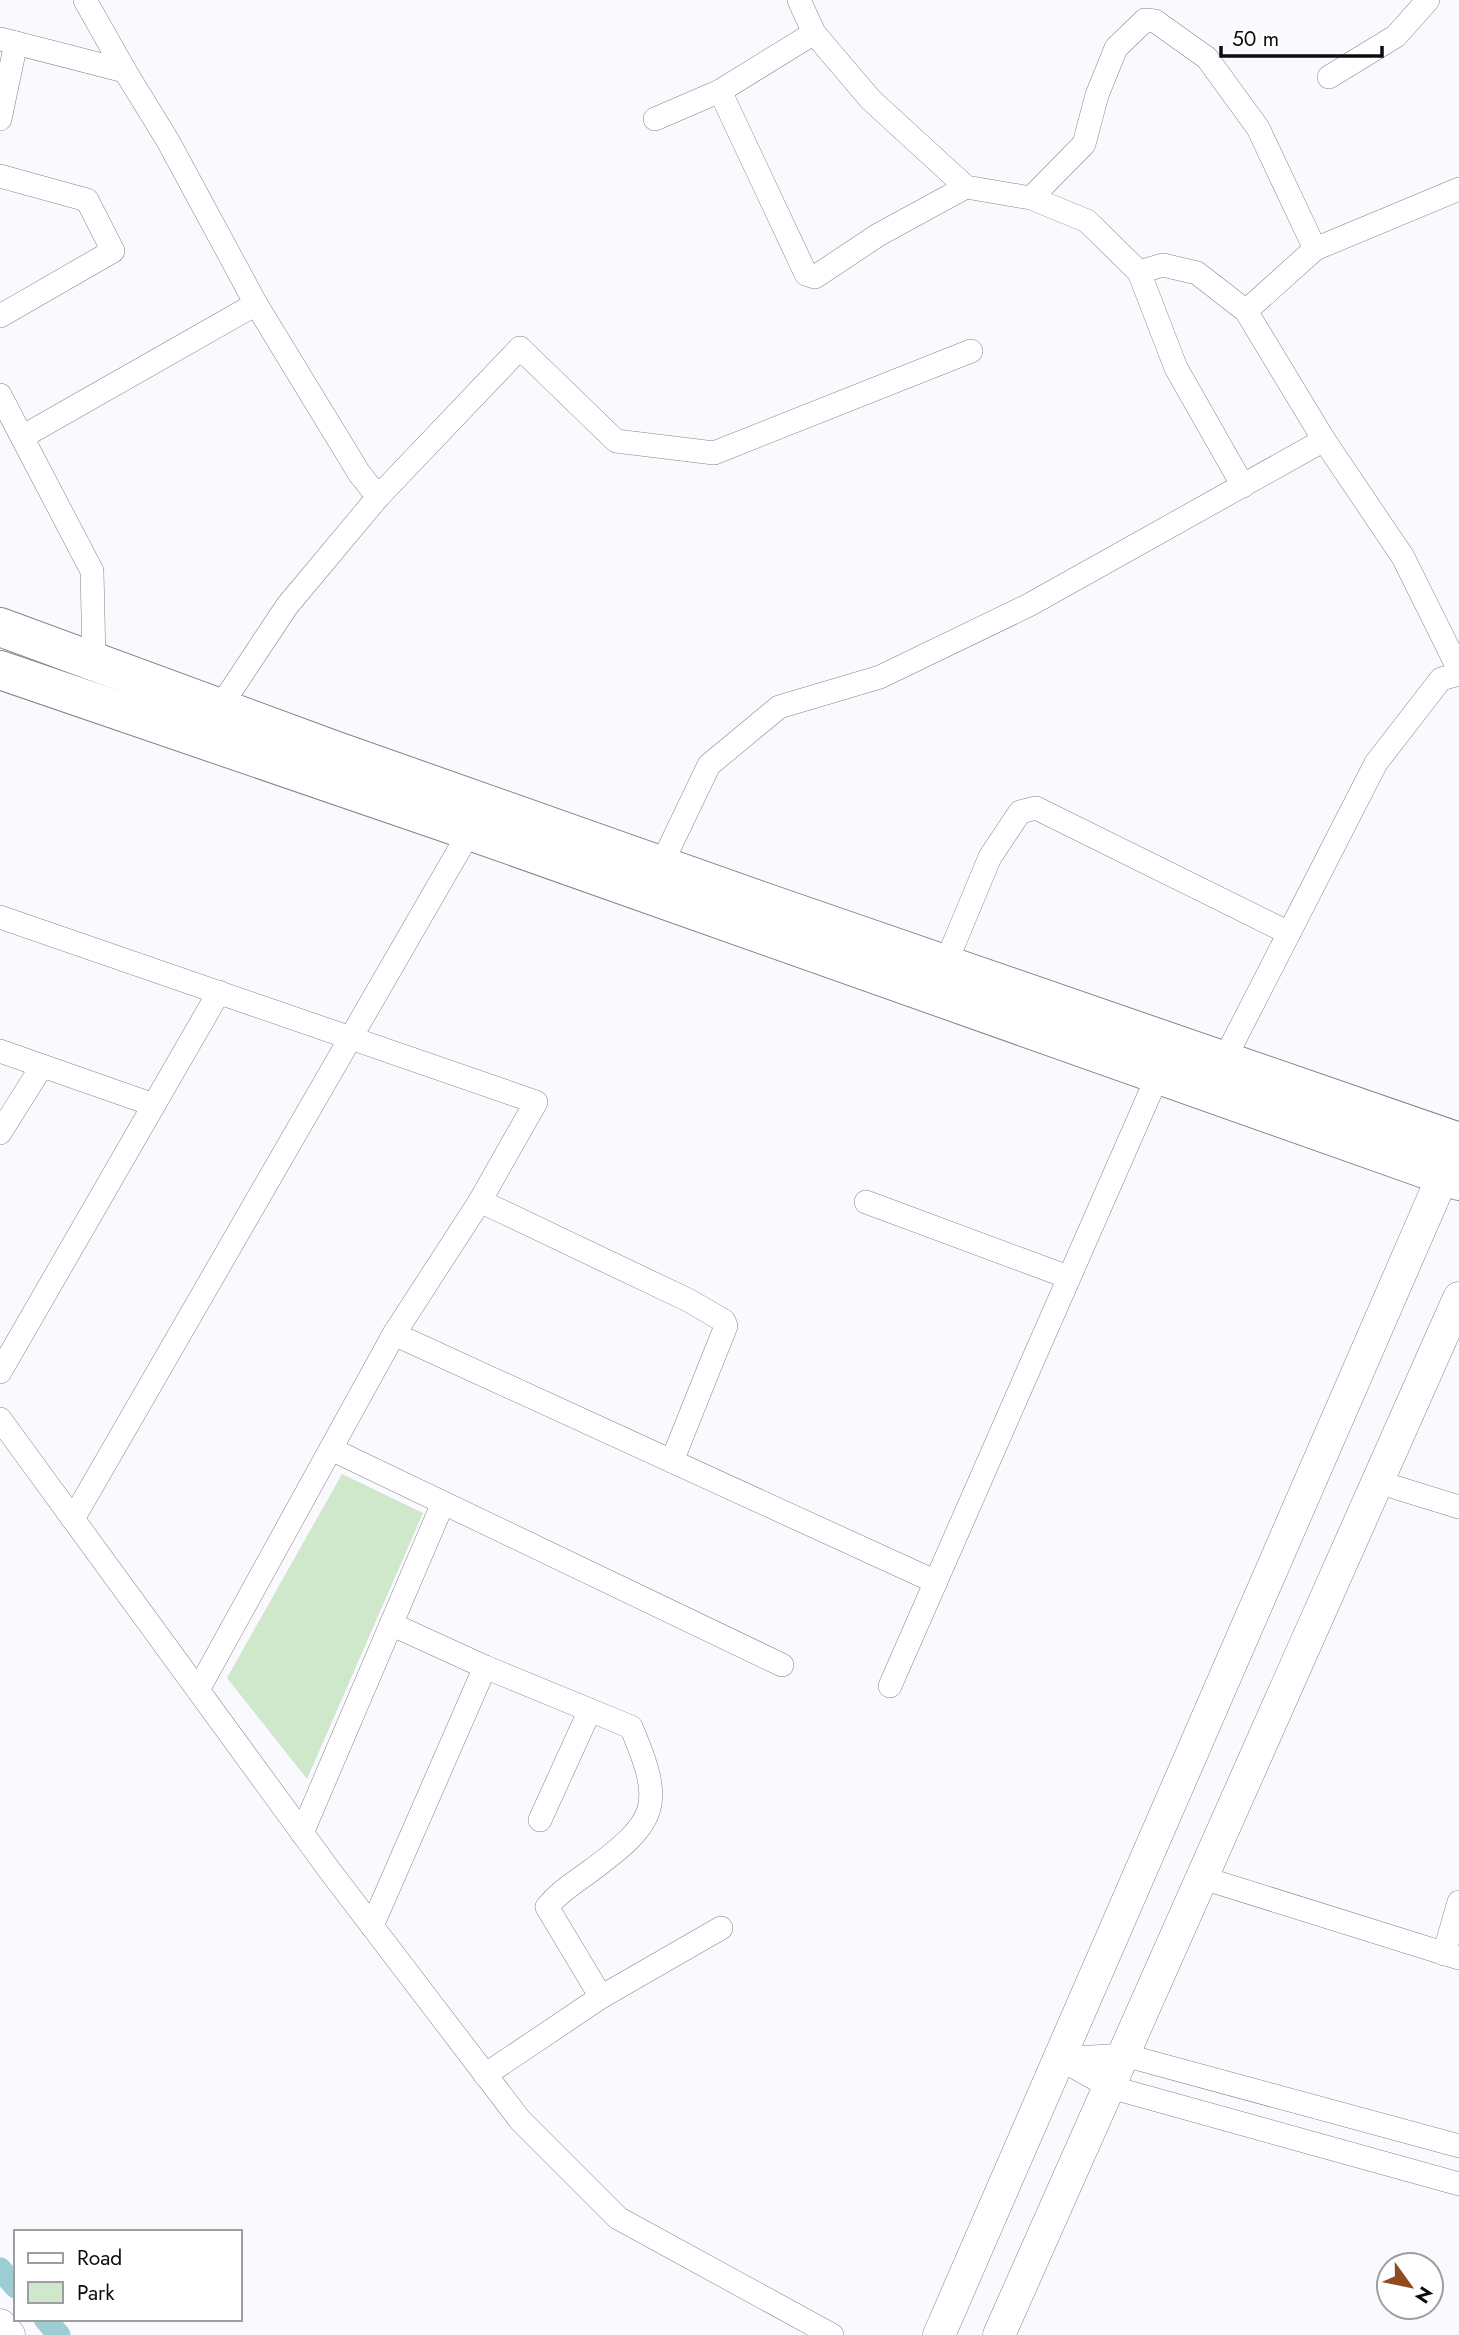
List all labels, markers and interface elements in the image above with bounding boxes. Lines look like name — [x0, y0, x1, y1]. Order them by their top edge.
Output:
scale bar — [1221, 14, 1382, 58]
text: 50 m — [1232, 24, 1279, 54]
legend — [14, 2230, 242, 2321]
text: Road — [77, 2243, 122, 2273]
north arrow — [1375, 2251, 1445, 2321]
text: Park — [77, 2278, 115, 2308]
text: N — [1408, 2281, 1439, 2309]

